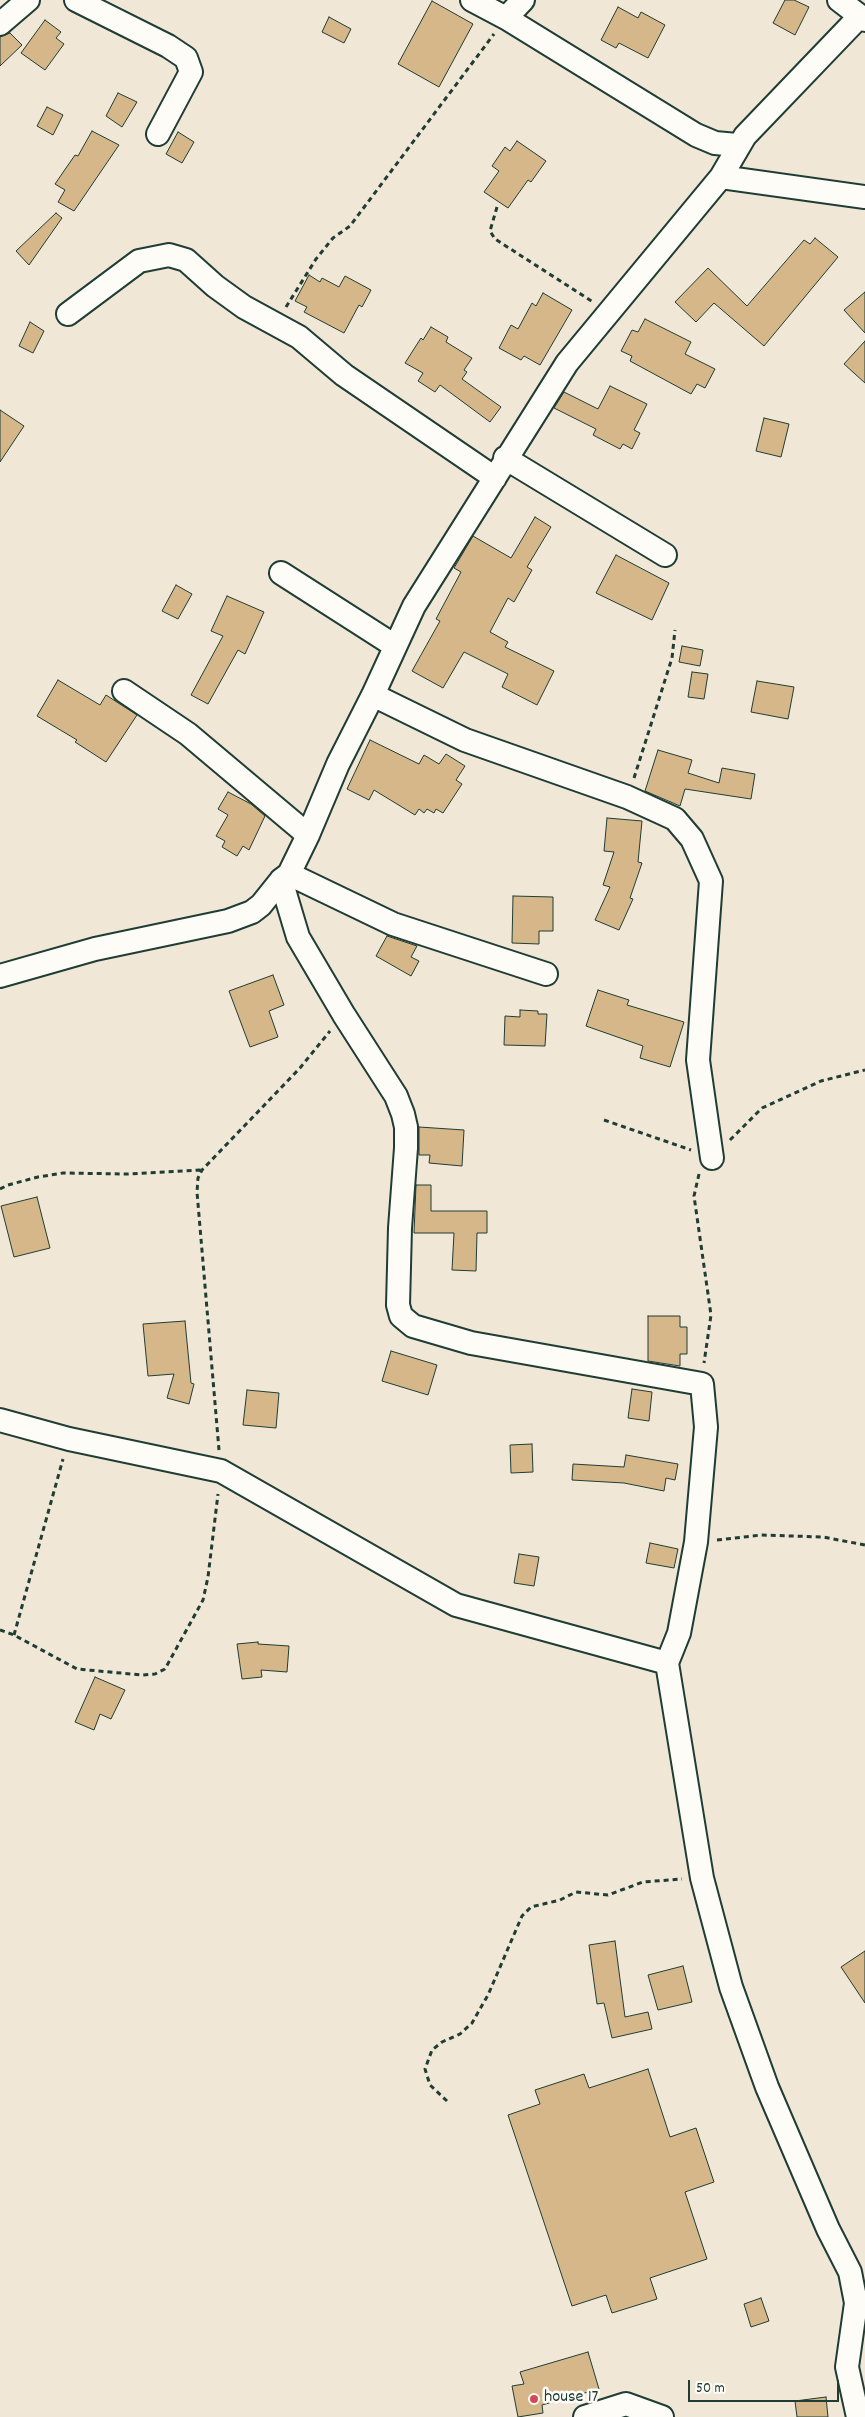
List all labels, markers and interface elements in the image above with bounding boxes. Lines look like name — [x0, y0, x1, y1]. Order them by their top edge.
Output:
scale bar — [690, 2370, 841, 2402]
text: 50 m — [696, 2378, 725, 2400]
place label: house 17 — [544, 2388, 598, 2410]
marker: house 17 — [528, 2393, 540, 2405]

